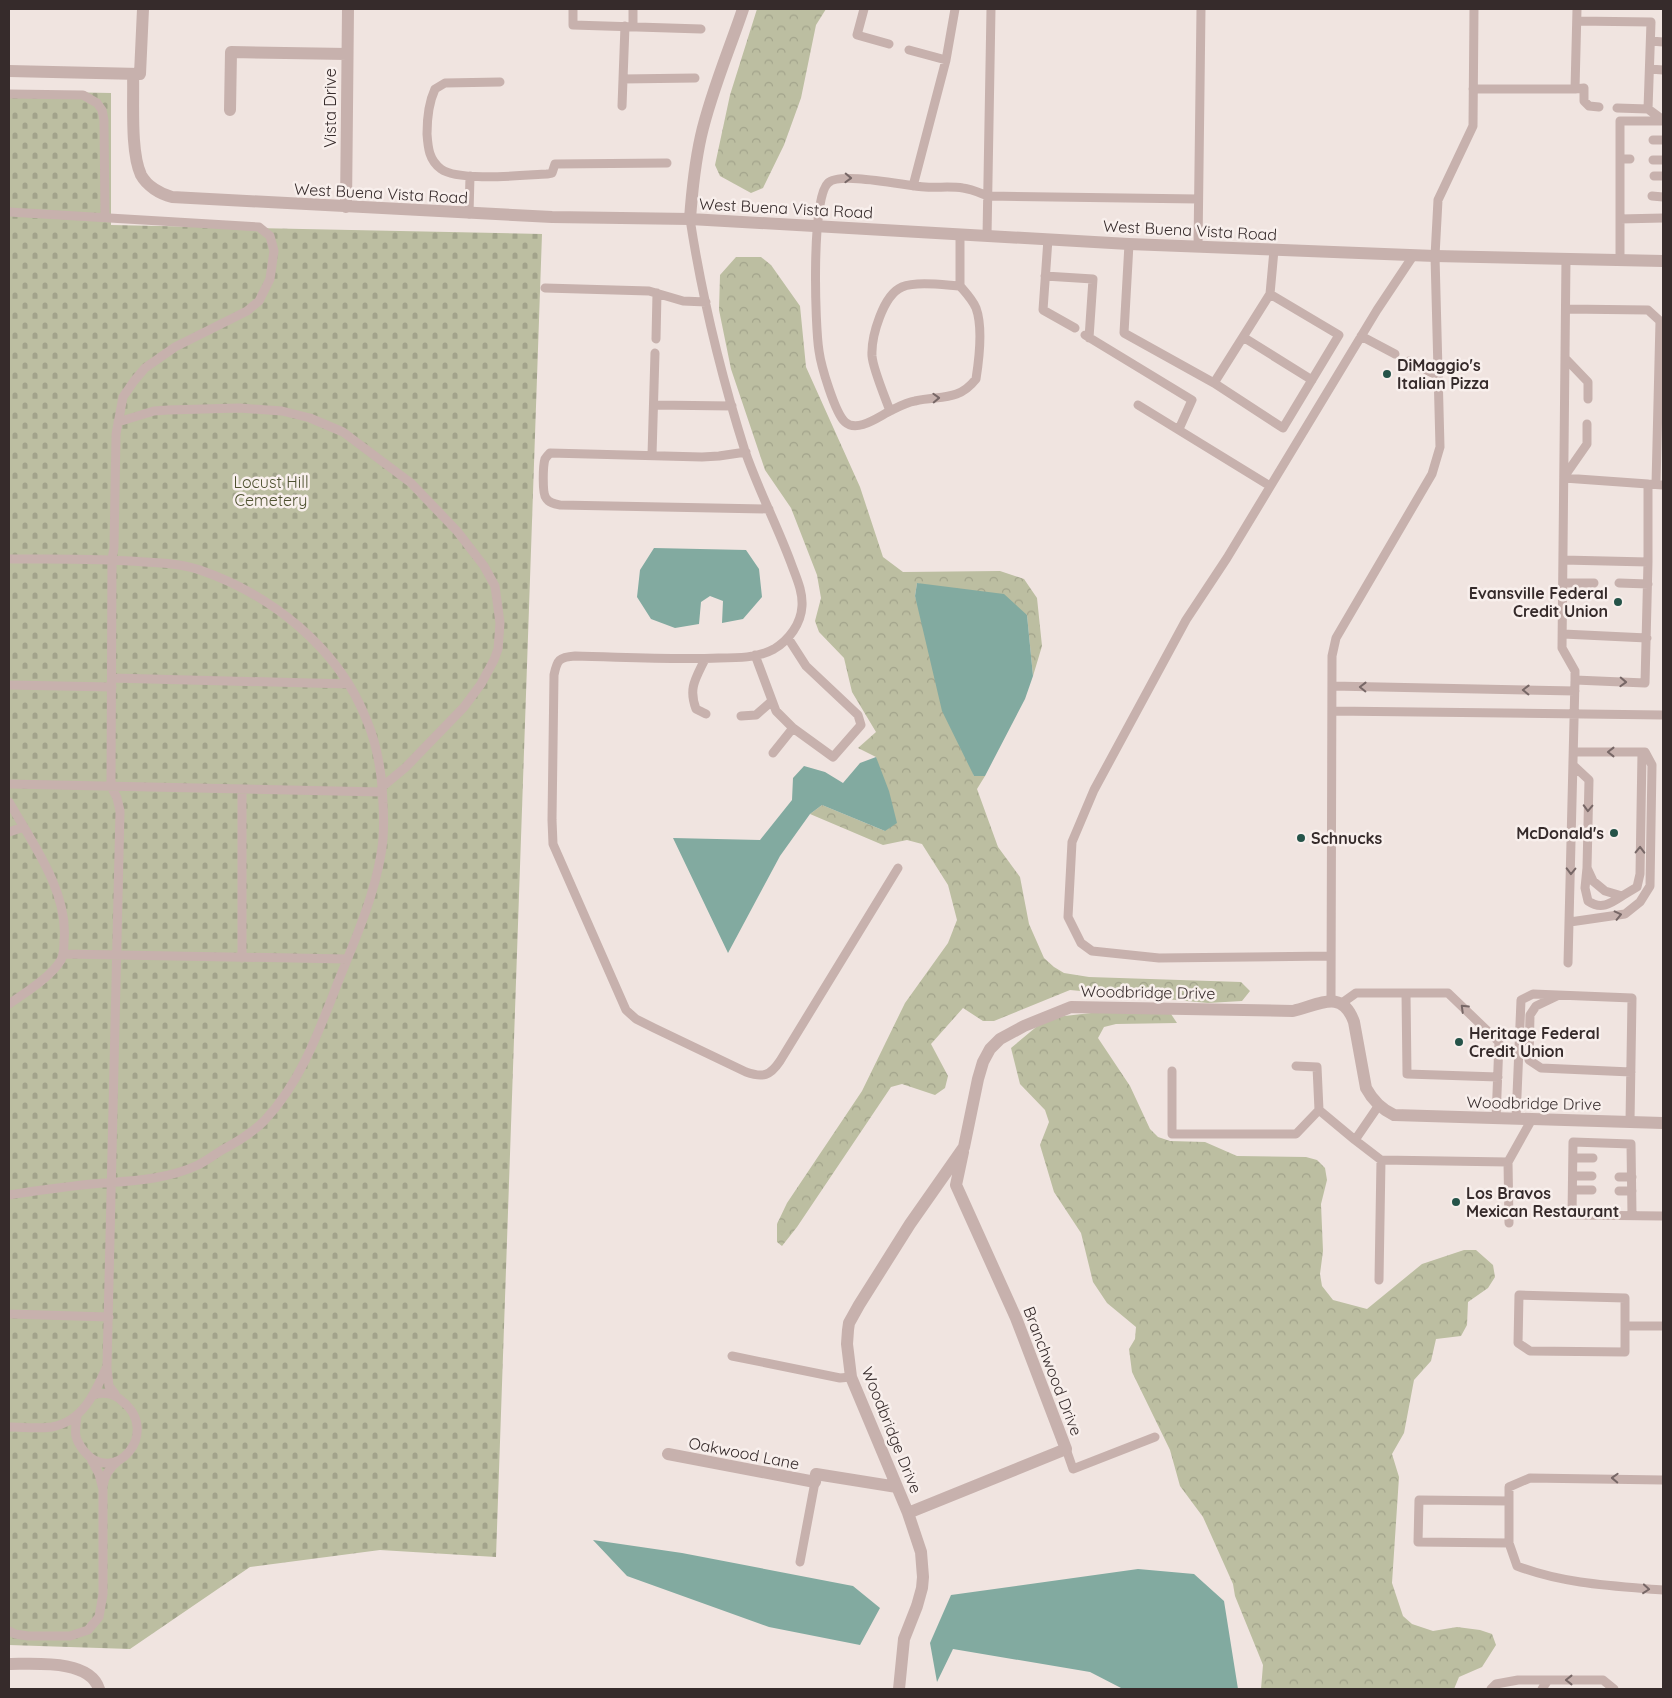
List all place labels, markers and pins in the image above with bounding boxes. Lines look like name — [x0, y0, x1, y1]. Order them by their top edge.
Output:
place label: DiMaggio's Italian Pizza — [1397, 355, 1489, 393]
marker: DiMaggio's Italian Pizza — [1381, 368, 1393, 380]
place label: Evansville Federal Credit Union — [1469, 583, 1608, 621]
marker: Evansville Federal Credit Union — [1612, 596, 1624, 608]
place label: McDonald's — [1516, 823, 1604, 843]
marker: McDonald's — [1608, 827, 1620, 839]
place label: Schnucks — [1311, 828, 1383, 848]
marker: Schnucks — [1295, 832, 1307, 844]
place label: Heritage Federal Credit Union — [1469, 1023, 1600, 1061]
marker: Heritage Federal Credit Union — [1453, 1036, 1465, 1048]
place label: Los Bravos Mexican Restaurant — [1466, 1183, 1619, 1221]
marker: Los Bravos Mexican Restaurant — [1450, 1196, 1462, 1208]

